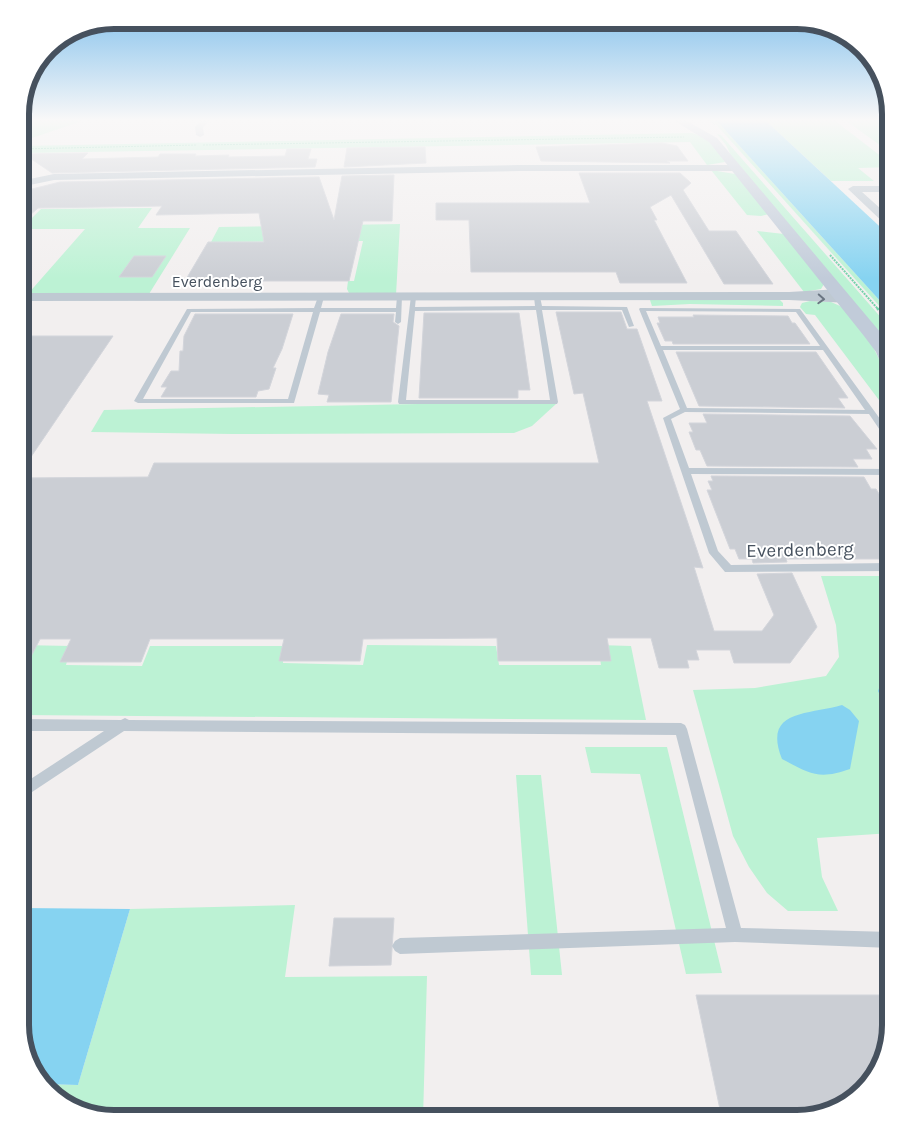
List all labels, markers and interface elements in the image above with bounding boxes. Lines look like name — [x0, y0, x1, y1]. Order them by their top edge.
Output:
street label: Everdenberg — [172, 272, 262, 291]
one-way arrow — [818, 294, 825, 304]
street label: Everdenberg — [746, 538, 854, 562]

